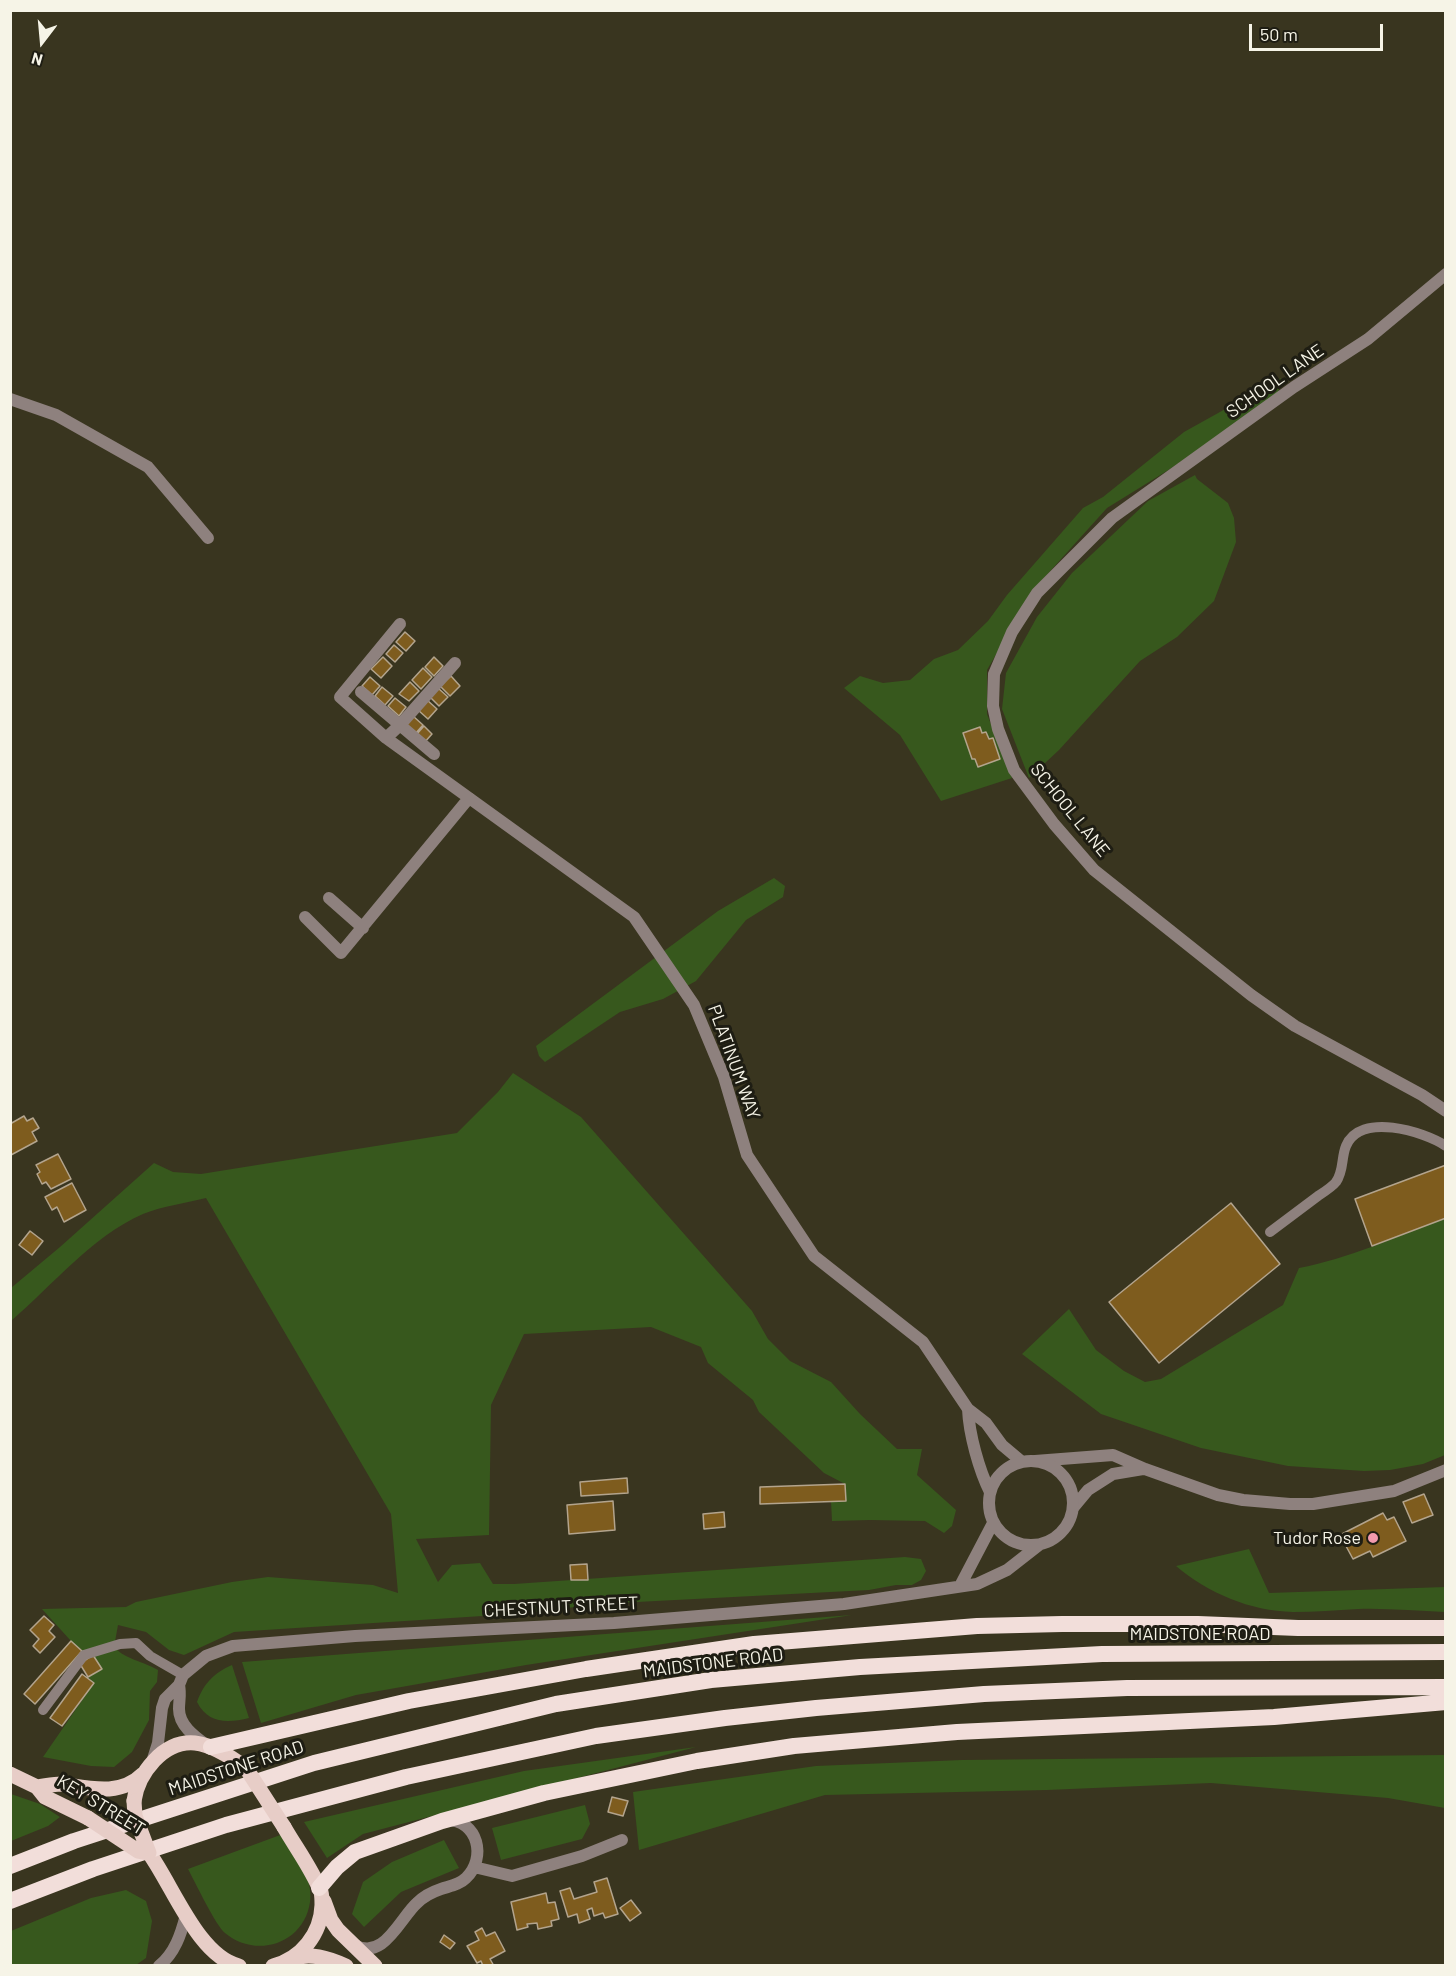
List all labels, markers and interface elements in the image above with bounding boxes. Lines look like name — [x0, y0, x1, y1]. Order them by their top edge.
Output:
north arrow — [12, 12, 72, 72]
scale bar — [1252, 12, 1386, 50]
text: 50 m — [1260, 23, 1298, 45]
text: N — [29, 49, 45, 70]
street label: SCHOOL LANE — [1222, 339, 1328, 423]
street label: SCHOOL LANE — [1026, 759, 1114, 861]
street label: PLATINUM WAY — [703, 1002, 765, 1122]
place label: Tudor Rose — [1273, 1527, 1361, 1549]
marker: Tudor Rose — [1366, 1531, 1380, 1545]
street label: CHESTNUT STREET — [483, 1592, 639, 1622]
street label: MAIDSTONE ROAD — [1130, 1623, 1270, 1645]
street label: MAIDSTONE ROAD — [642, 1644, 784, 1682]
street label: MAIDSTONE ROAD — [166, 1736, 306, 1800]
street label: KEY STREET — [53, 1770, 149, 1840]

